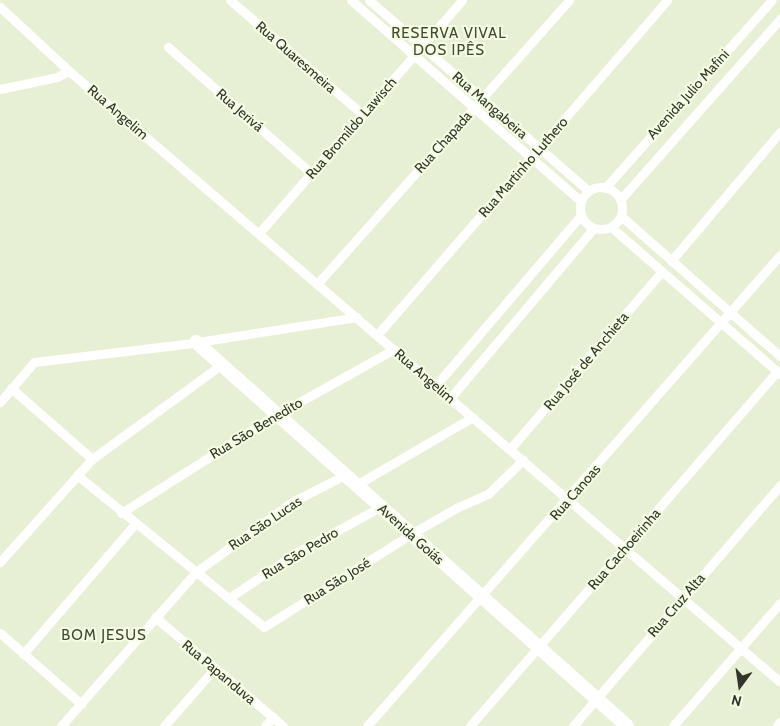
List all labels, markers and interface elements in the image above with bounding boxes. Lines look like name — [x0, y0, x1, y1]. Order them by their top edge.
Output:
street label: Rua Quaresmeira — [252, 18, 340, 96]
district label: RESERVA VIVAL DOS IPÊS — [390, 24, 508, 59]
street label: Avenida Julio Mafini — [643, 46, 733, 142]
street label: Rua Mangabeira — [449, 68, 531, 142]
street label: Rua Bromildo Lawisch — [302, 74, 400, 182]
street label: Rua Angelim — [84, 81, 152, 143]
street label: Rua Jerivá — [213, 85, 267, 135]
street label: Rua Chapada — [411, 108, 475, 176]
street label: Rua Martinho Luthero — [475, 113, 571, 221]
street label: Rua José de Anchieta — [540, 309, 632, 413]
street label: Rua Angelim — [391, 345, 459, 407]
street label: Rua São Benedito — [207, 394, 305, 462]
street label: Rua Canoas — [546, 461, 604, 523]
street label: Rua São Lucas — [225, 492, 305, 554]
street label: Avenida Goiás — [375, 500, 447, 568]
street label: Rua Cachoeirinha — [584, 505, 664, 593]
street label: Rua São Pedro — [259, 524, 341, 582]
street label: Rua São José — [301, 554, 373, 608]
street label: Rua Cruz Alta — [644, 570, 708, 640]
district label: BOM JESUS — [60, 627, 148, 645]
street label: Rua Papanduva — [179, 636, 259, 708]
north arrow — [715, 661, 765, 711]
text: N — [729, 691, 743, 710]

